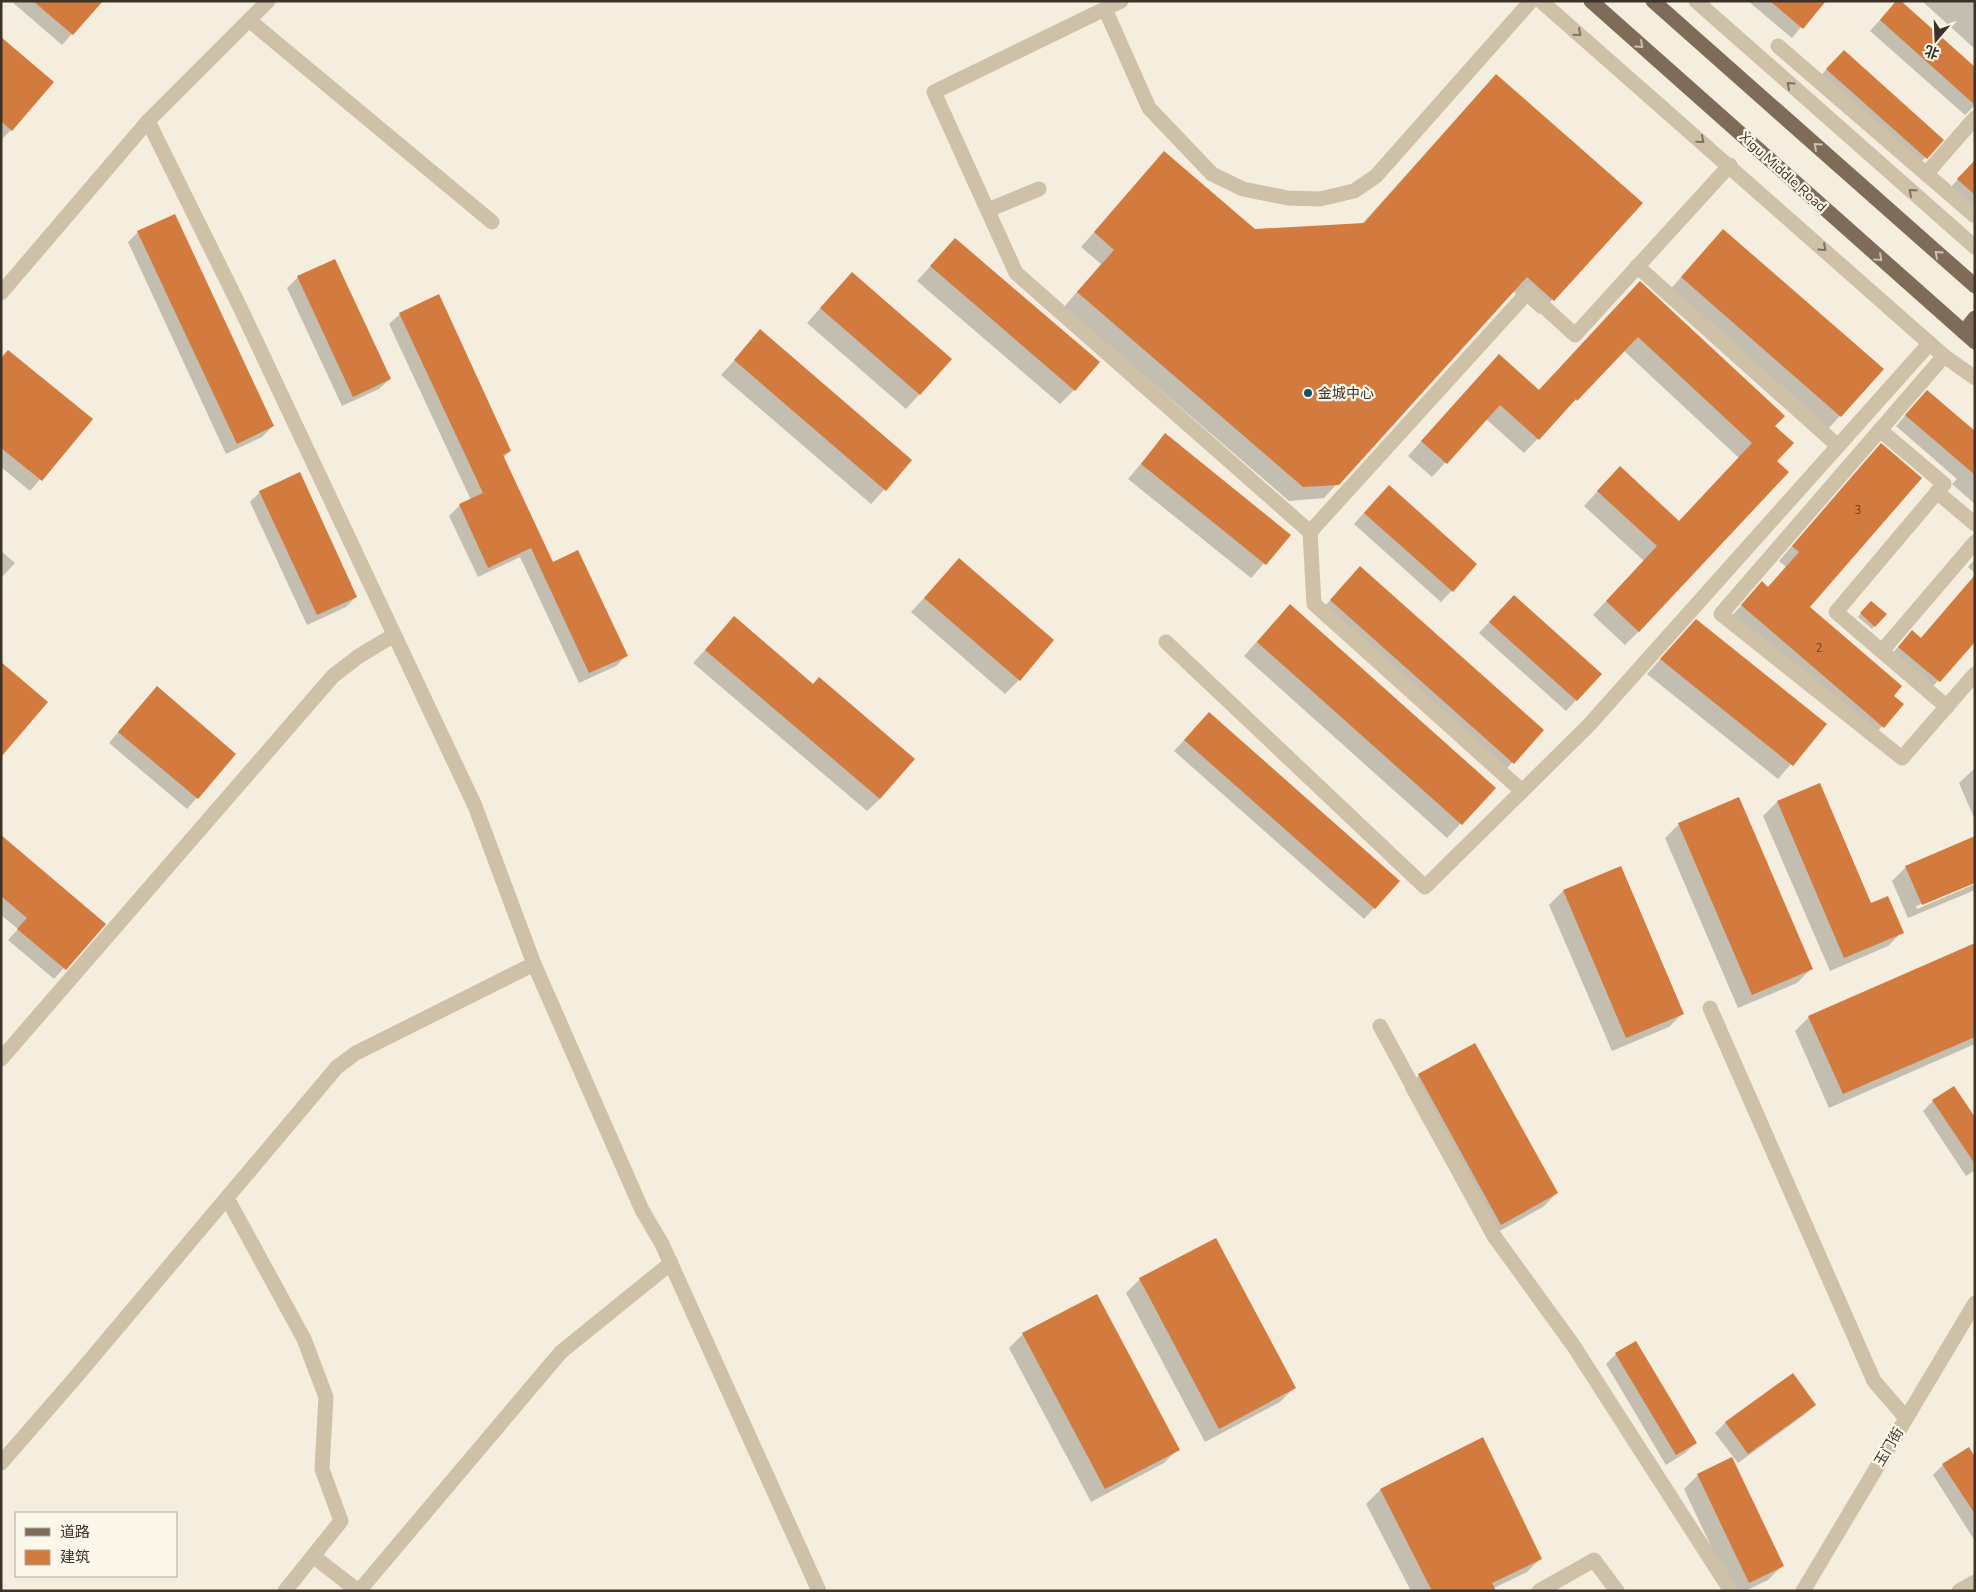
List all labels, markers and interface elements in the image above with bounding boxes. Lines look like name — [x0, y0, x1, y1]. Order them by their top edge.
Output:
north arrow — [1911, 15, 1961, 65]
one-way arrow — [1573, 27, 1582, 36]
one-way arrow — [1635, 39, 1644, 48]
text: 北 — [1922, 41, 1942, 63]
one-way arrow — [1786, 81, 1795, 90]
street label: Xigu Middle Road — [1735, 128, 1831, 216]
one-way arrow — [1695, 134, 1704, 143]
one-way arrow — [1813, 143, 1822, 152]
one-way arrow — [1908, 189, 1917, 198]
one-way arrow — [1817, 242, 1826, 251]
one-way arrow — [1935, 251, 1944, 260]
one-way arrow — [1874, 252, 1883, 261]
place label: 金城中心 — [1318, 384, 1374, 403]
marker: 金城中心 — [1302, 387, 1314, 399]
house number: 3 — [1855, 503, 1861, 518]
house number: 2 — [1816, 641, 1822, 656]
street label: 玉门街 — [1870, 1424, 1908, 1470]
legend — [15, 1512, 178, 1577]
text: 道路 — [60, 1522, 90, 1542]
text: 建筑 — [60, 1547, 90, 1567]

